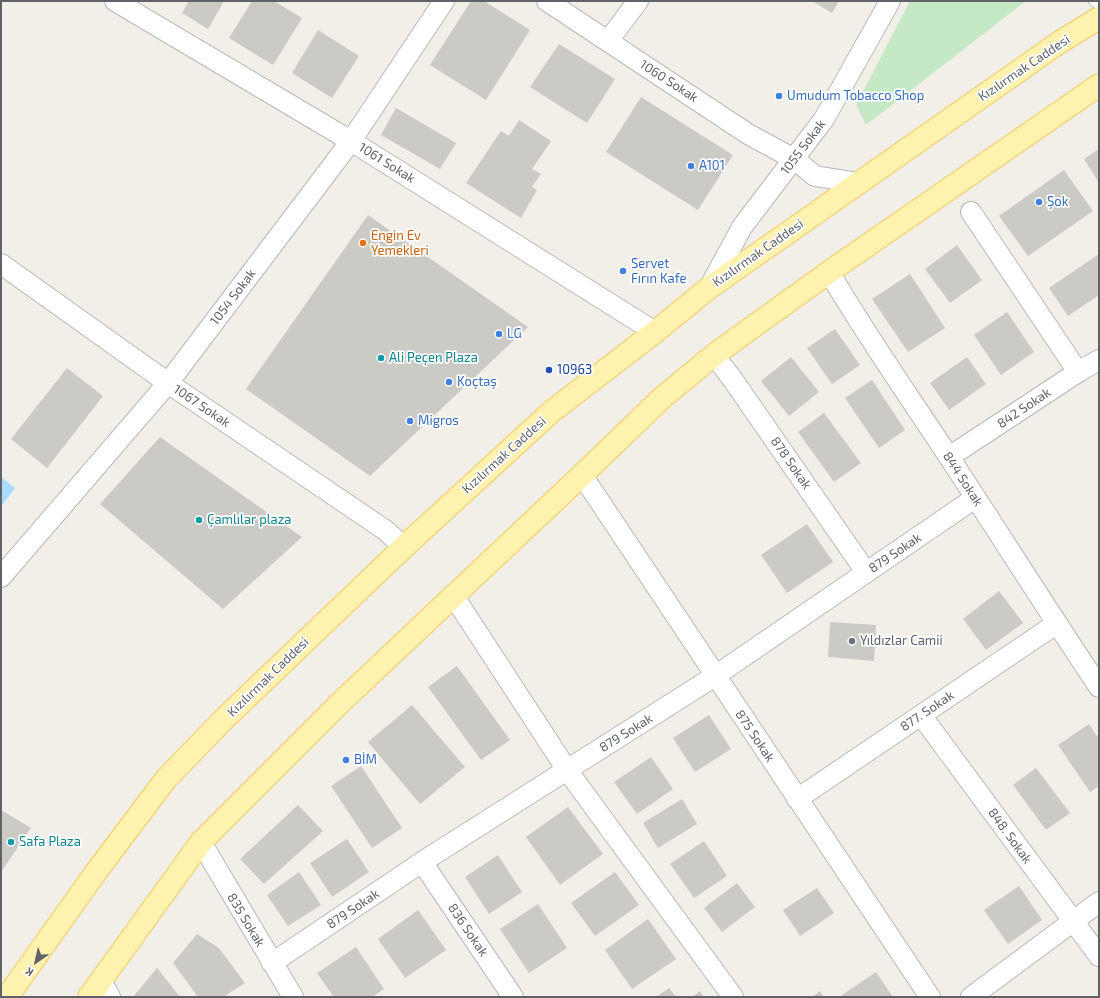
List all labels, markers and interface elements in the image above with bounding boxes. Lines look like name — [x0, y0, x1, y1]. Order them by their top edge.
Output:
street label: Kızılırmak Caddesi — [975, 32, 1073, 104]
street label: 1060 Sokak — [637, 56, 701, 106]
place label: Umudum Tobacco Shop — [787, 88, 924, 104]
marker: Umudum Tobacco Shop — [774, 91, 784, 101]
street label: 1055 Sokak — [777, 116, 829, 178]
street label: 1061 Sokak — [356, 140, 418, 186]
place label: A101 — [699, 158, 725, 174]
marker: A101 — [686, 161, 696, 171]
place label: Şok — [1047, 194, 1068, 210]
marker: Şok — [1034, 197, 1044, 207]
street label: Kızılırmak Caddesi — [710, 216, 806, 290]
place label: Engin Ev Yemekleri — [371, 228, 429, 259]
marker: Engin Ev Yemekleri — [358, 238, 368, 248]
place label: Servet Fırın Kafe — [631, 256, 687, 287]
street label: 1054 Sokak — [207, 266, 259, 328]
marker: Servet Fırın Kafe — [618, 266, 628, 276]
place label: LG — [507, 326, 522, 342]
marker: LG — [494, 329, 504, 339]
place label: Ali Peçen Plaza — [389, 350, 478, 366]
marker: Ali Peçen Plaza — [376, 353, 386, 363]
place label: 10963 — [557, 362, 592, 378]
marker: 10963 — [544, 365, 554, 375]
place label: Koçtaş — [457, 374, 497, 390]
marker: Koçtaş — [444, 377, 454, 387]
street label: 1067 Sokak — [171, 381, 233, 431]
street label: 842 Sokak — [994, 384, 1054, 432]
place label: Migros — [418, 413, 459, 429]
street label: Kızılırmak Caddesi — [459, 413, 549, 497]
marker: Migros — [405, 416, 415, 426]
street label: 878 Sokak — [767, 434, 815, 492]
street label: 844 Sokak — [940, 449, 986, 509]
place label: Çamlılar plaza — [207, 512, 291, 528]
marker: Çamlılar plaza — [194, 515, 204, 525]
street label: 879 Sokak — [866, 530, 924, 576]
place label: Yıldızlar Camii — [860, 633, 943, 649]
street label: Kızılırmak Caddesi — [224, 634, 312, 720]
marker: Yıldızlar Camii — [847, 636, 857, 646]
street label: 877. Sokak — [897, 687, 957, 735]
street label: 875 Sokak — [732, 707, 778, 765]
street label: 879 Sokak — [596, 711, 656, 755]
place label: BİM — [354, 752, 377, 768]
marker: BİM — [341, 755, 351, 765]
street label: 848. Sokak — [985, 805, 1035, 867]
place label: Safa Plaza — [19, 834, 81, 850]
marker: Safa Plaza — [6, 837, 16, 847]
street label: 879 Sokak — [324, 886, 382, 932]
street label: 835 Sokak — [224, 890, 268, 950]
street label: 836 Sokak — [445, 901, 491, 959]
north arrow — [16, 942, 56, 982]
text: K — [22, 965, 36, 980]

